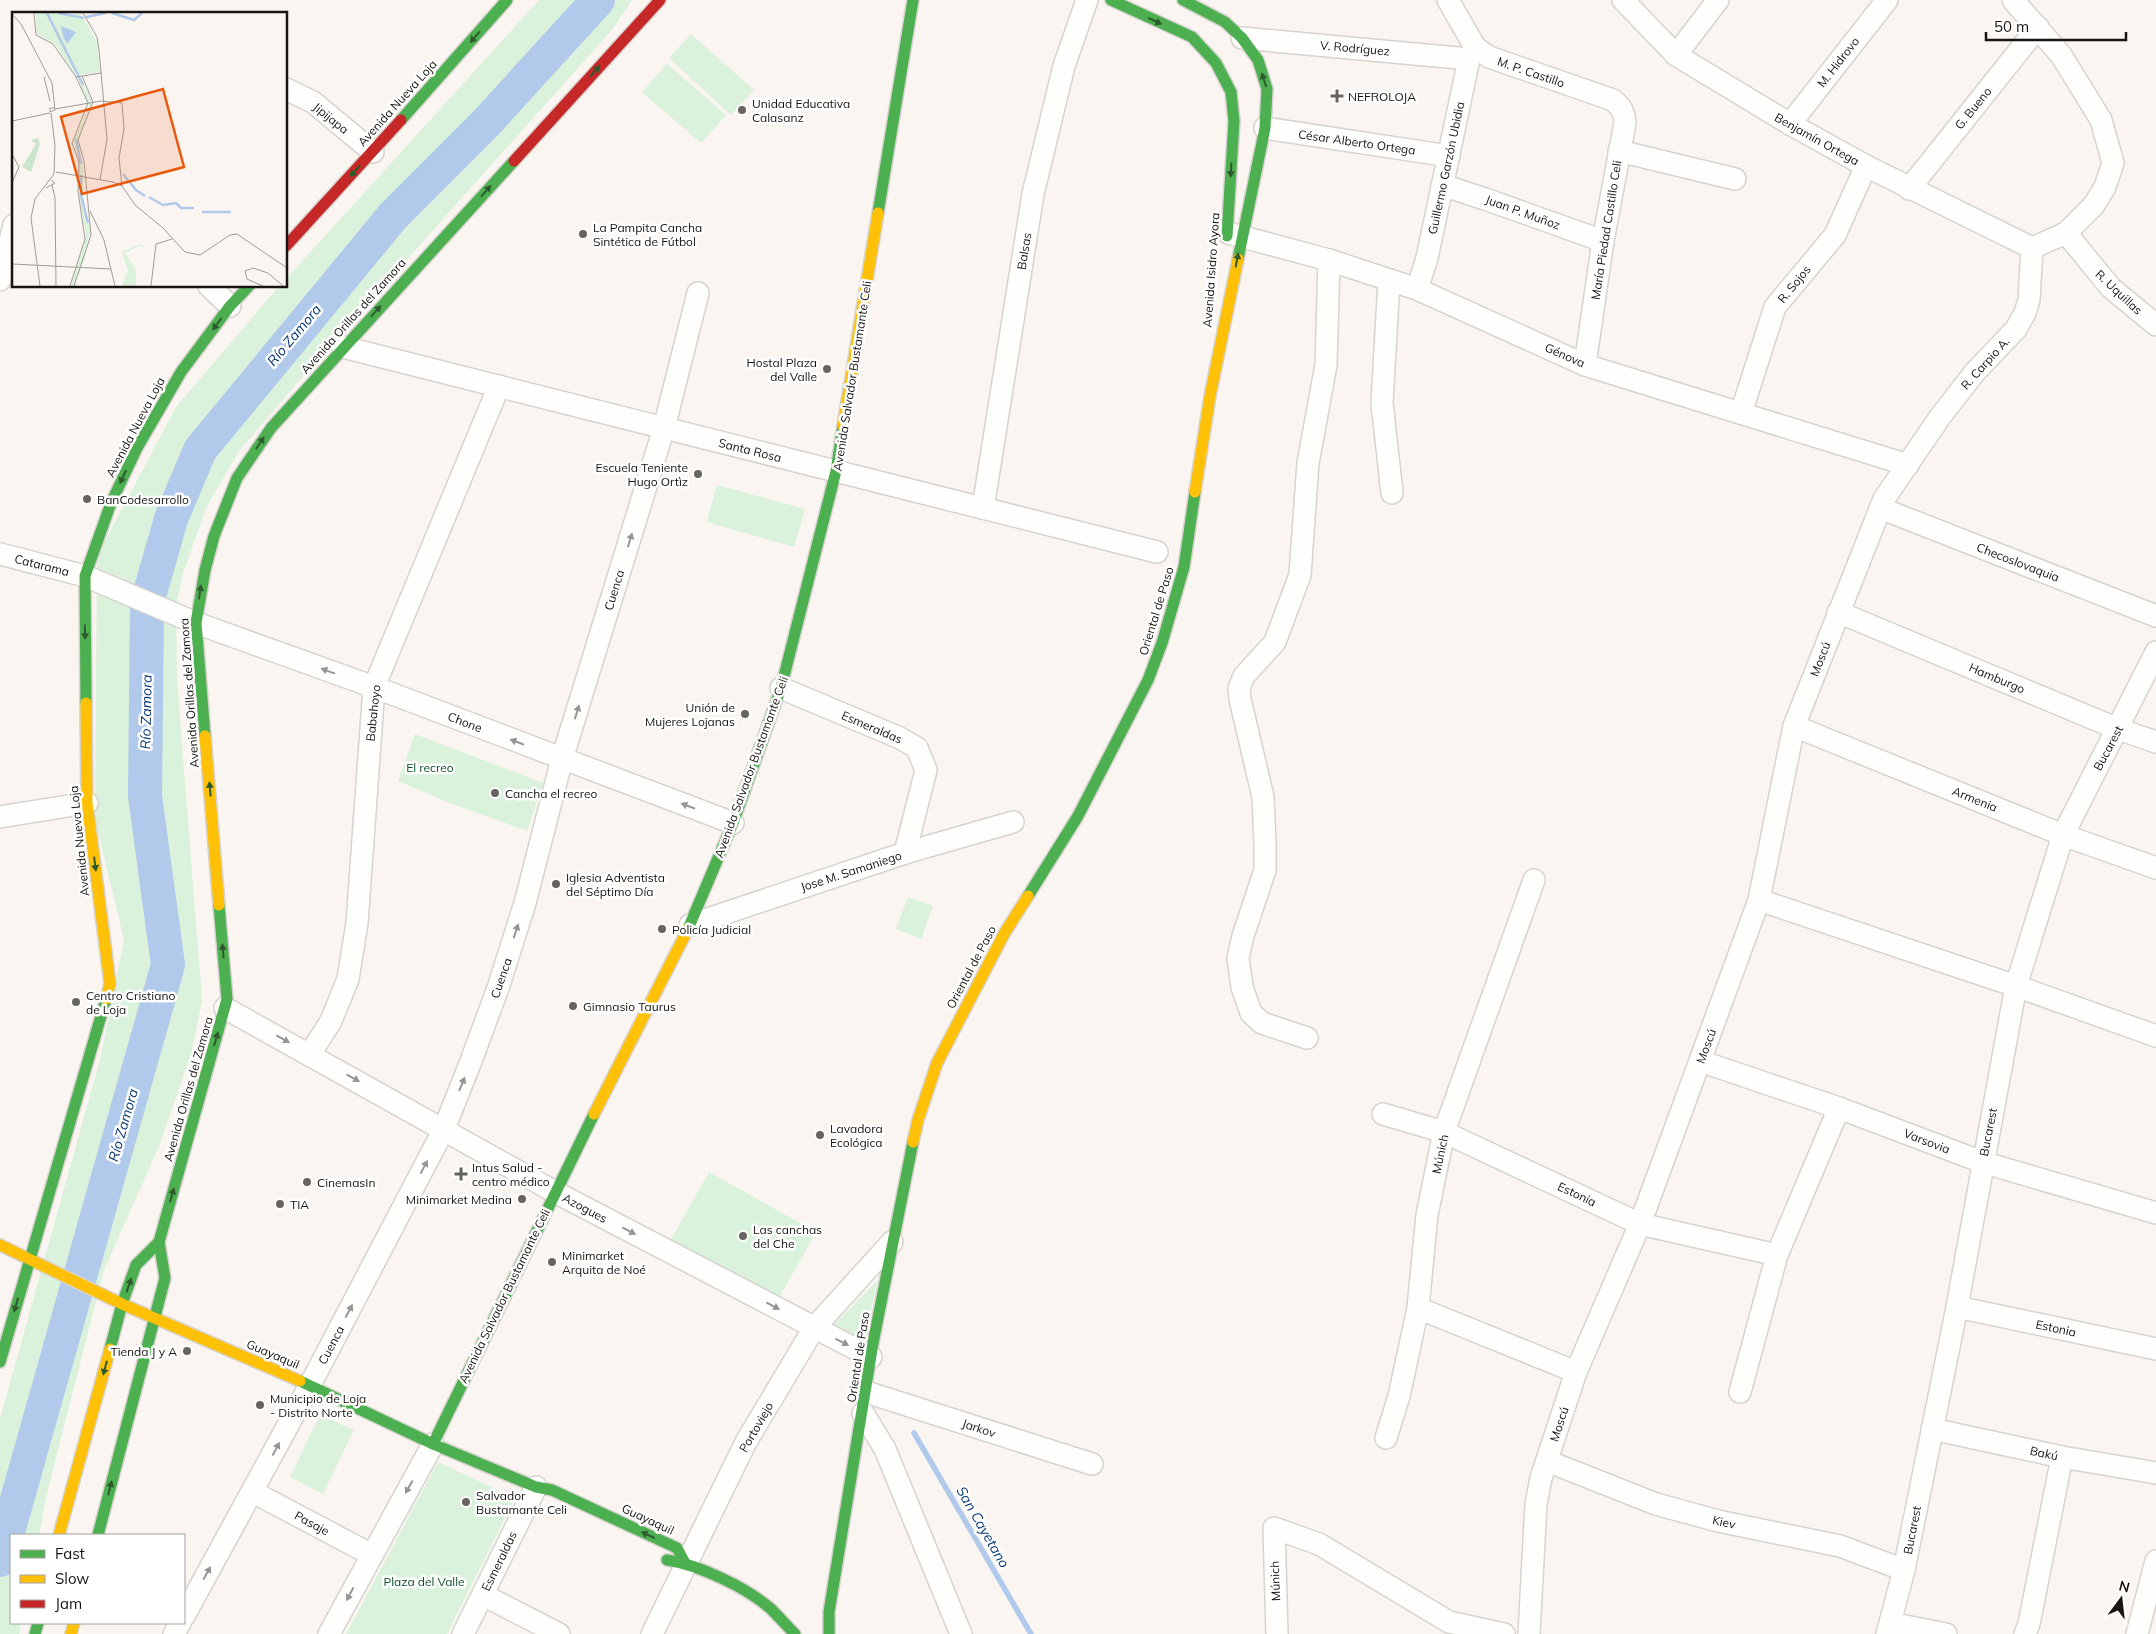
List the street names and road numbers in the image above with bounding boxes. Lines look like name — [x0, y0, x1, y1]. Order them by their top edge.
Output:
street label: M. Hidrovo — [1814, 34, 1862, 90]
street label: V. Rodríguez — [1320, 37, 1390, 59]
street label: M. P. Castillo — [1495, 54, 1567, 91]
street label: Avenida Nueva Loja — [354, 57, 440, 149]
street label: G. Bueno — [1951, 84, 1995, 132]
street label: Jipijapa — [310, 99, 352, 137]
street label: Guillermo Garzón Ubidia — [1425, 100, 1467, 236]
street label: Benjamín Ortega — [1772, 110, 1862, 168]
street label: César Alberto Ortega — [1297, 126, 1417, 158]
street label: María Piedad Castillo Celi — [1588, 159, 1624, 301]
street label: Juan P. Muñoz — [1484, 192, 1562, 232]
street label: Avenida Isidro Ayora — [1199, 212, 1223, 328]
street label: Balsas — [1014, 231, 1034, 271]
street label: Avenida Orillas del Zamora — [297, 255, 409, 377]
street label: R. Sojos — [1774, 262, 1814, 306]
street label: R. Uquillas — [2092, 266, 2146, 318]
street label: Avenida Salvador Bustamante Celi — [830, 280, 874, 472]
street label: R. Carpio A. — [1957, 334, 2013, 392]
street label: Génova — [1543, 339, 1587, 371]
street label: Avenida Nueva Loja — [102, 374, 168, 480]
street label: Santa Rosa — [717, 435, 783, 465]
street label: Checoslovaquia — [1974, 539, 2062, 585]
street label: Catarama — [13, 551, 71, 579]
street label: Oriental de Paso — [1135, 565, 1177, 657]
street label: Cuenca — [601, 568, 627, 612]
street label: Avenida Orillas del Zamora — [176, 618, 202, 768]
street label: Moscú — [1807, 640, 1833, 678]
street label: Hamburgo — [1967, 659, 2027, 697]
street label: Avenida Salvador Bustamante Celi — [711, 674, 791, 860]
street label: Babahoyo — [363, 684, 383, 742]
street label: Esmeraldas — [839, 707, 905, 747]
street label: Chone — [446, 709, 484, 735]
street label: Bucarest — [2090, 723, 2126, 773]
street label: Armenia — [1950, 783, 2000, 815]
street label: Avenida Nueva Loja — [66, 785, 92, 897]
street label: Jose M. Samaniego — [799, 848, 904, 894]
street label: Oriental de Paso — [943, 923, 999, 1011]
street label: Cuenca — [487, 956, 515, 1000]
street label: Avenida Orillas del Zamora — [160, 1015, 216, 1163]
street label: Moscú — [1693, 1027, 1719, 1065]
street label: Bucarest — [1976, 1106, 2000, 1158]
street label: Varsovia — [1902, 1125, 1952, 1157]
street label: Múnich — [1428, 1133, 1452, 1175]
street label: Estonia — [1555, 1179, 1599, 1209]
street label: Azogues — [560, 1190, 610, 1226]
street label: Avenida Salvador Bustamante Celi — [455, 1206, 553, 1386]
street label: Oriental de Paso — [843, 1310, 873, 1404]
street label: Estonia — [2034, 1316, 2078, 1340]
street label: Cuenca — [315, 1323, 347, 1367]
street label: Guayaquil — [244, 1336, 302, 1372]
street label: Portoviejo — [736, 1399, 776, 1455]
street label: Moscú — [1546, 1405, 1572, 1443]
street label: Jarkov — [960, 1416, 998, 1441]
street label: Bakú — [2029, 1443, 2059, 1463]
street label: Guayaquil — [619, 1500, 677, 1538]
street label: Bucarest — [1900, 1504, 1924, 1556]
street label: Pasaje — [292, 1508, 332, 1538]
street label: Kiev — [1711, 1512, 1738, 1532]
street label: Esmeraldas — [478, 1529, 520, 1593]
street label: Múnich — [1267, 1561, 1283, 1601]

